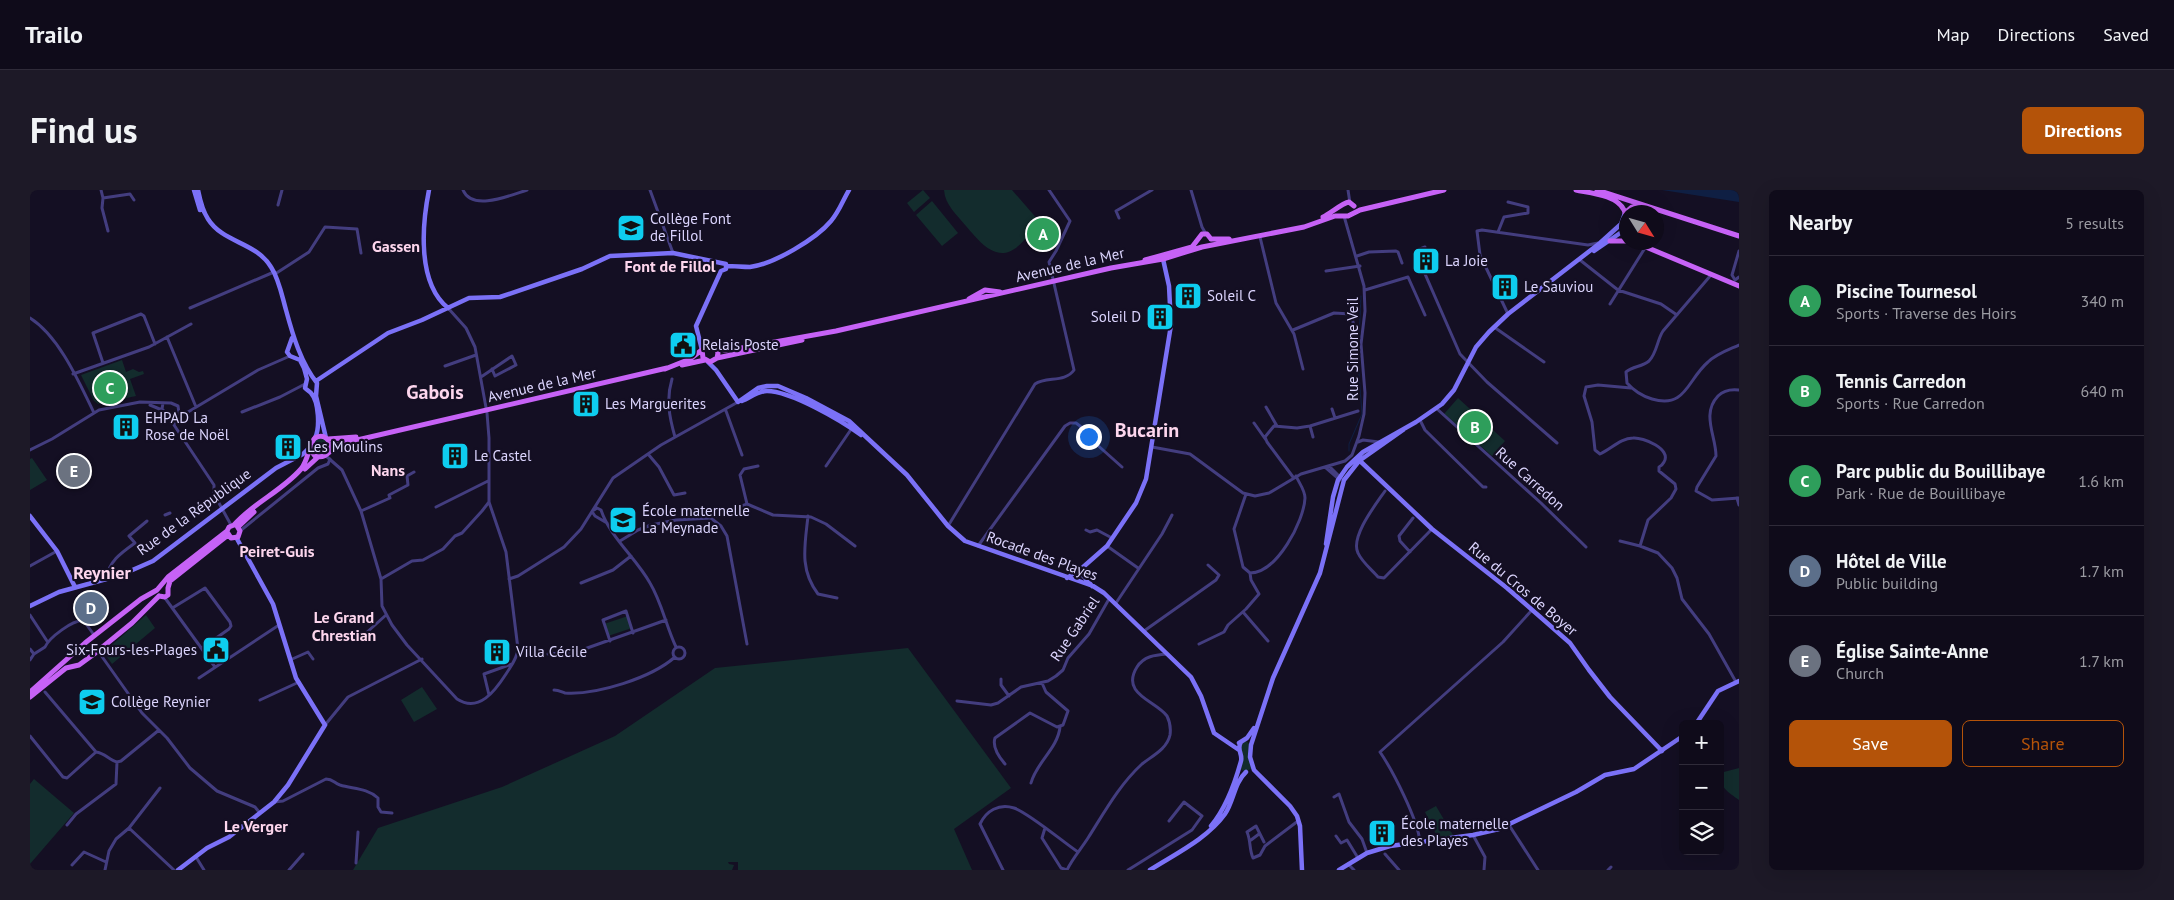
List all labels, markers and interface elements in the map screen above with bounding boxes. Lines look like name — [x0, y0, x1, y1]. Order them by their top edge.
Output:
text: Trailo — [25, 19, 83, 50]
text: Map — [1937, 23, 1969, 46]
text: Directions — [1997, 23, 2075, 46]
text: Saved — [2103, 23, 2149, 46]
text: Find us — [30, 107, 138, 153]
button: Directions — [2022, 107, 2144, 154]
north arrow — [1619, 205, 1664, 250]
place label: Collège Font de Fillol — [650, 209, 731, 245]
text: Nearby — [1789, 209, 1852, 236]
school or university icon: Collège Font de Fillol — [616, 213, 646, 243]
text: 5 results — [2065, 213, 2124, 233]
pin: A — [1027, 215, 1059, 253]
district label: Gassen — [372, 236, 420, 256]
street label: Avenue de la Mer — [1014, 243, 1126, 286]
building icon: La Joie — [1411, 246, 1441, 276]
place label: La Joie — [1445, 251, 1488, 270]
district label: Font de Fillol — [624, 256, 716, 276]
building icon: Le Sauviou — [1490, 272, 1520, 302]
place label: Le Sauviou — [1524, 277, 1593, 296]
text: Piscine Tournesol — [1836, 279, 1977, 303]
building icon: Soleil C — [1173, 281, 1203, 311]
place label: Soleil C — [1207, 286, 1256, 305]
text: A — [1800, 291, 1810, 311]
text: 340 m — [2081, 291, 2124, 311]
street label: Rue Simone Veil — [1343, 297, 1362, 401]
building icon: Soleil D — [1145, 302, 1175, 332]
text: Sports · Traverse des Hoirs — [1836, 303, 2016, 323]
place label: Soleil D — [1091, 307, 1141, 326]
public building icon: Relais Poste — [668, 330, 698, 360]
place label: Relais Poste — [702, 335, 779, 354]
street label: Avenue de la Mer — [486, 363, 598, 406]
pin: C — [94, 369, 126, 407]
text: Tennis Carredon — [1836, 369, 1966, 393]
district label: Gabois — [406, 379, 464, 405]
text: B — [1800, 381, 1810, 401]
text: 640 m — [2081, 381, 2124, 401]
building icon: Les Marguerites — [571, 389, 601, 419]
text: Sports · Rue Carredon — [1836, 393, 1985, 413]
place label: Les Marguerites — [605, 394, 706, 413]
place label: EHPAD La Rose de Noël — [145, 408, 230, 444]
pin: B — [1459, 408, 1491, 446]
building icon: EHPAD La Rose de Noël — [111, 412, 141, 442]
district label: Bucarin — [1115, 417, 1179, 443]
your location — [1076, 424, 1102, 450]
building icon: Les Moulins — [273, 432, 303, 462]
place label: Les Moulins — [307, 437, 383, 456]
building icon: Le Castel — [440, 441, 470, 471]
street label: Rue Carredon — [1492, 443, 1569, 515]
place label: Le Castel — [474, 446, 532, 465]
pin: E — [58, 452, 90, 490]
text: Parc public du Bouillibaye — [1836, 459, 2045, 483]
district label: Nans — [371, 460, 405, 480]
street label: Rue de la République — [133, 464, 254, 559]
text: C — [1801, 471, 1809, 491]
text: 1.6 km — [2078, 471, 2124, 491]
text: Park · Rue de Bouillibaye — [1836, 483, 2006, 503]
place label: École maternelle La Meynade — [642, 501, 750, 537]
school or university icon: École maternelle La Meynade — [608, 505, 638, 535]
street label: Rocade des Playes — [984, 527, 1100, 584]
street label: Rue du Cros de Boyer — [1465, 538, 1582, 640]
district label: Peiret-Guis — [239, 541, 315, 561]
text: Hôtel de Ville — [1836, 549, 1947, 573]
district label: Reynier — [73, 561, 131, 584]
text: D — [1800, 561, 1810, 581]
text: 1.7 km — [2079, 561, 2124, 581]
text: Public building — [1836, 573, 1938, 593]
pin: D — [75, 589, 107, 627]
street label: Rue Gabriel — [1046, 592, 1104, 665]
district label: Le Grand Chrestian — [312, 607, 376, 645]
public building icon: Six-Fours-les-Plages — [201, 635, 231, 665]
building icon: Villa Cécile — [482, 637, 512, 667]
text: Église Sainte-Anne — [1836, 639, 1989, 663]
place label: Six-Fours-les-Plages — [66, 640, 197, 659]
place label: Villa Cécile — [515, 642, 587, 661]
text: E — [1801, 651, 1809, 671]
text: 1.7 km — [2079, 651, 2124, 671]
text: Church — [1836, 663, 1884, 683]
school or university icon: Collège Reynier — [77, 687, 107, 717]
place label: Collège Reynier — [111, 692, 210, 711]
map controls — [1679, 720, 1724, 855]
button: + — [1679, 720, 1724, 765]
button: Save — [1789, 720, 1952, 767]
button: Share — [1962, 720, 2124, 767]
button: − — [1679, 765, 1724, 810]
button: layers — [1679, 810, 1724, 855]
place label: École maternelle des Playes — [1401, 814, 1509, 850]
district label: Le Verger — [224, 816, 288, 836]
building icon: École maternelle des Playes — [1367, 818, 1397, 848]

